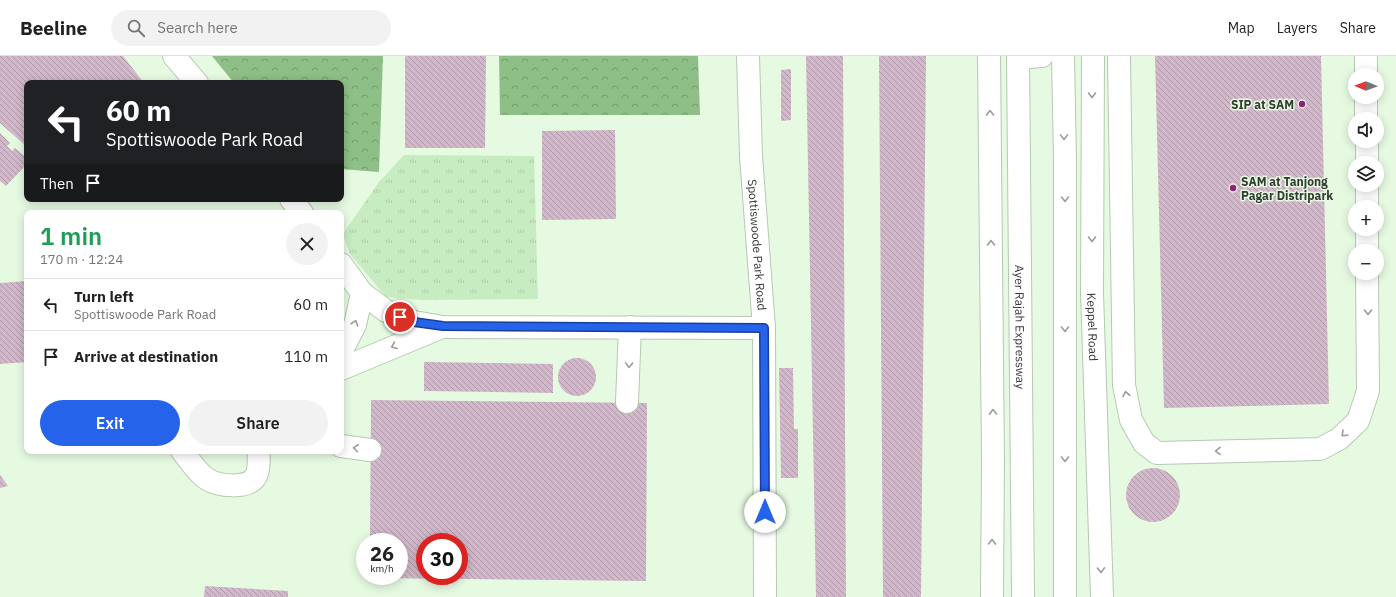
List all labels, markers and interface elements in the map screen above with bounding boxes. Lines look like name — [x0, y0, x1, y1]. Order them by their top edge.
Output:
search box — [111, 10, 391, 46]
text: Beeline — [20, 16, 87, 40]
icon: search — [125, 17, 147, 39]
text: Search here — [157, 18, 238, 37]
text: Map — [1228, 19, 1255, 37]
text: Layers — [1277, 19, 1318, 37]
text: Share — [1340, 19, 1376, 37]
north arrow — [1348, 68, 1384, 104]
map controls — [1348, 68, 1384, 280]
text: 60 m — [106, 92, 171, 129]
one-way arrow — [1088, 92, 1097, 98]
icon: left — [40, 96, 92, 148]
place label: SIP at SAM — [1231, 97, 1294, 112]
marker: SIP at SAM — [1297, 99, 1307, 109]
one-way arrow — [986, 110, 995, 116]
button: sound — [1348, 112, 1384, 148]
text: Spottiswoode Park Road — [106, 128, 303, 151]
one-way arrow — [1060, 134, 1068, 140]
button: layers — [1348, 156, 1384, 192]
icon: arrive — [82, 172, 104, 194]
text: Then — [40, 174, 74, 193]
place label: SAM at Tanjong Pagar Distripark — [1241, 174, 1333, 203]
street label: Spottiswoode Park Road — [745, 179, 770, 311]
marker: SAM at Tanjong Pagar Distripark — [1228, 183, 1238, 193]
one-way arrow — [1061, 196, 1069, 202]
button: + — [1348, 200, 1384, 236]
text: 1 min — [40, 220, 102, 252]
button: close — [286, 223, 328, 265]
one-way arrow — [1088, 236, 1096, 242]
one-way arrow — [987, 240, 995, 246]
button: − — [1348, 244, 1384, 280]
text: 170 m · 12:24 — [40, 251, 123, 268]
street label: Ayer Rajah Expressway — [1012, 265, 1029, 389]
text: Turn left — [74, 287, 134, 306]
street label: Keppel Road — [1085, 293, 1102, 361]
icon: left — [40, 294, 62, 316]
text: 60 m — [293, 295, 328, 314]
pin — [383, 300, 417, 334]
text: Spottiswoode Park Road — [74, 306, 216, 323]
icon: arrive — [389, 306, 411, 328]
one-way arrow — [1364, 309, 1372, 315]
one-way arrow — [350, 320, 358, 327]
one-way arrow — [1061, 326, 1069, 332]
one-way arrow — [391, 342, 398, 350]
icon: arrive — [40, 346, 62, 368]
text: Arrive at destination — [74, 347, 218, 366]
text: 110 m — [284, 347, 328, 366]
one-way arrow — [625, 362, 633, 368]
one-way arrow — [1122, 391, 1131, 397]
button: Exit — [40, 400, 180, 446]
button: Share — [188, 400, 328, 446]
one-way arrow — [988, 409, 997, 415]
one-way arrow — [1341, 429, 1349, 437]
one-way arrow — [353, 444, 359, 453]
one-way arrow — [1215, 447, 1221, 455]
one-way arrow — [1061, 456, 1069, 462]
position arrow — [744, 491, 786, 533]
speed limit sign: 30 — [416, 533, 468, 585]
one-way arrow — [988, 539, 996, 545]
text: 26 — [370, 540, 394, 567]
text: km/h — [370, 562, 394, 575]
one-way arrow — [1097, 567, 1105, 573]

